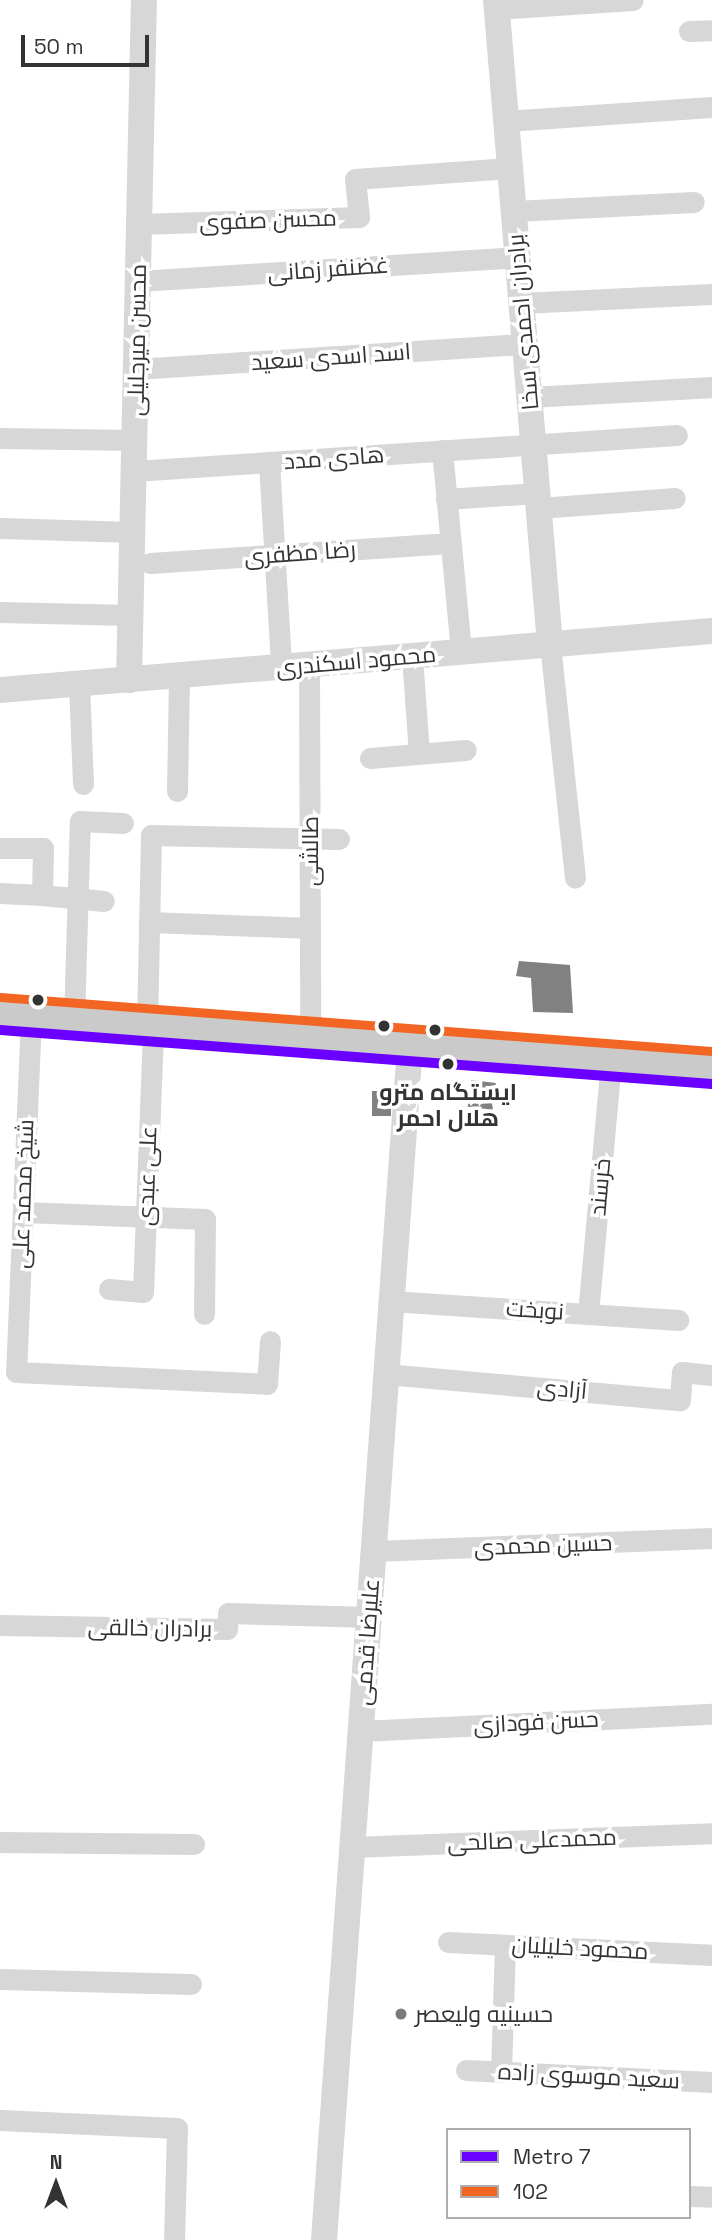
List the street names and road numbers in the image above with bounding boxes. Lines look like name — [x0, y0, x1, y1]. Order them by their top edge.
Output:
street label: محسن صفوی — [199, 204, 337, 236]
street label: برادران احمدی سخا — [502, 233, 544, 411]
street label: غضنفر زمانی — [266, 251, 390, 287]
street label: محسن میرجلیلی — [122, 264, 152, 416]
street label: اسد اسدی سعید — [250, 338, 412, 376]
street label: هادی مدد — [283, 441, 385, 475]
street label: رضا مظفری — [243, 535, 357, 571]
street label: محمود اسکندری — [275, 640, 437, 682]
street label: طالشی — [296, 816, 324, 886]
street label: شیخ محمد علی — [7, 1119, 39, 1269]
street label: علی عبدی — [131, 1125, 163, 1227]
street label: خرسند — [584, 1157, 616, 1217]
street label: نوبخت — [505, 1294, 565, 1326]
street label: آزادی — [536, 1373, 588, 1405]
street label: حسین محمدی — [473, 1529, 613, 1561]
street label: علیرضا قدمی — [349, 1578, 385, 1706]
street label: برادران خالقی — [87, 1613, 213, 1643]
street label: حسن فودازی — [473, 1705, 599, 1739]
street label: محمدعلی صالحی — [447, 1823, 617, 1857]
street label: محمود خلیلیان — [511, 1931, 649, 1965]
street label: سعید موسوی زاده — [497, 2057, 681, 2095]

